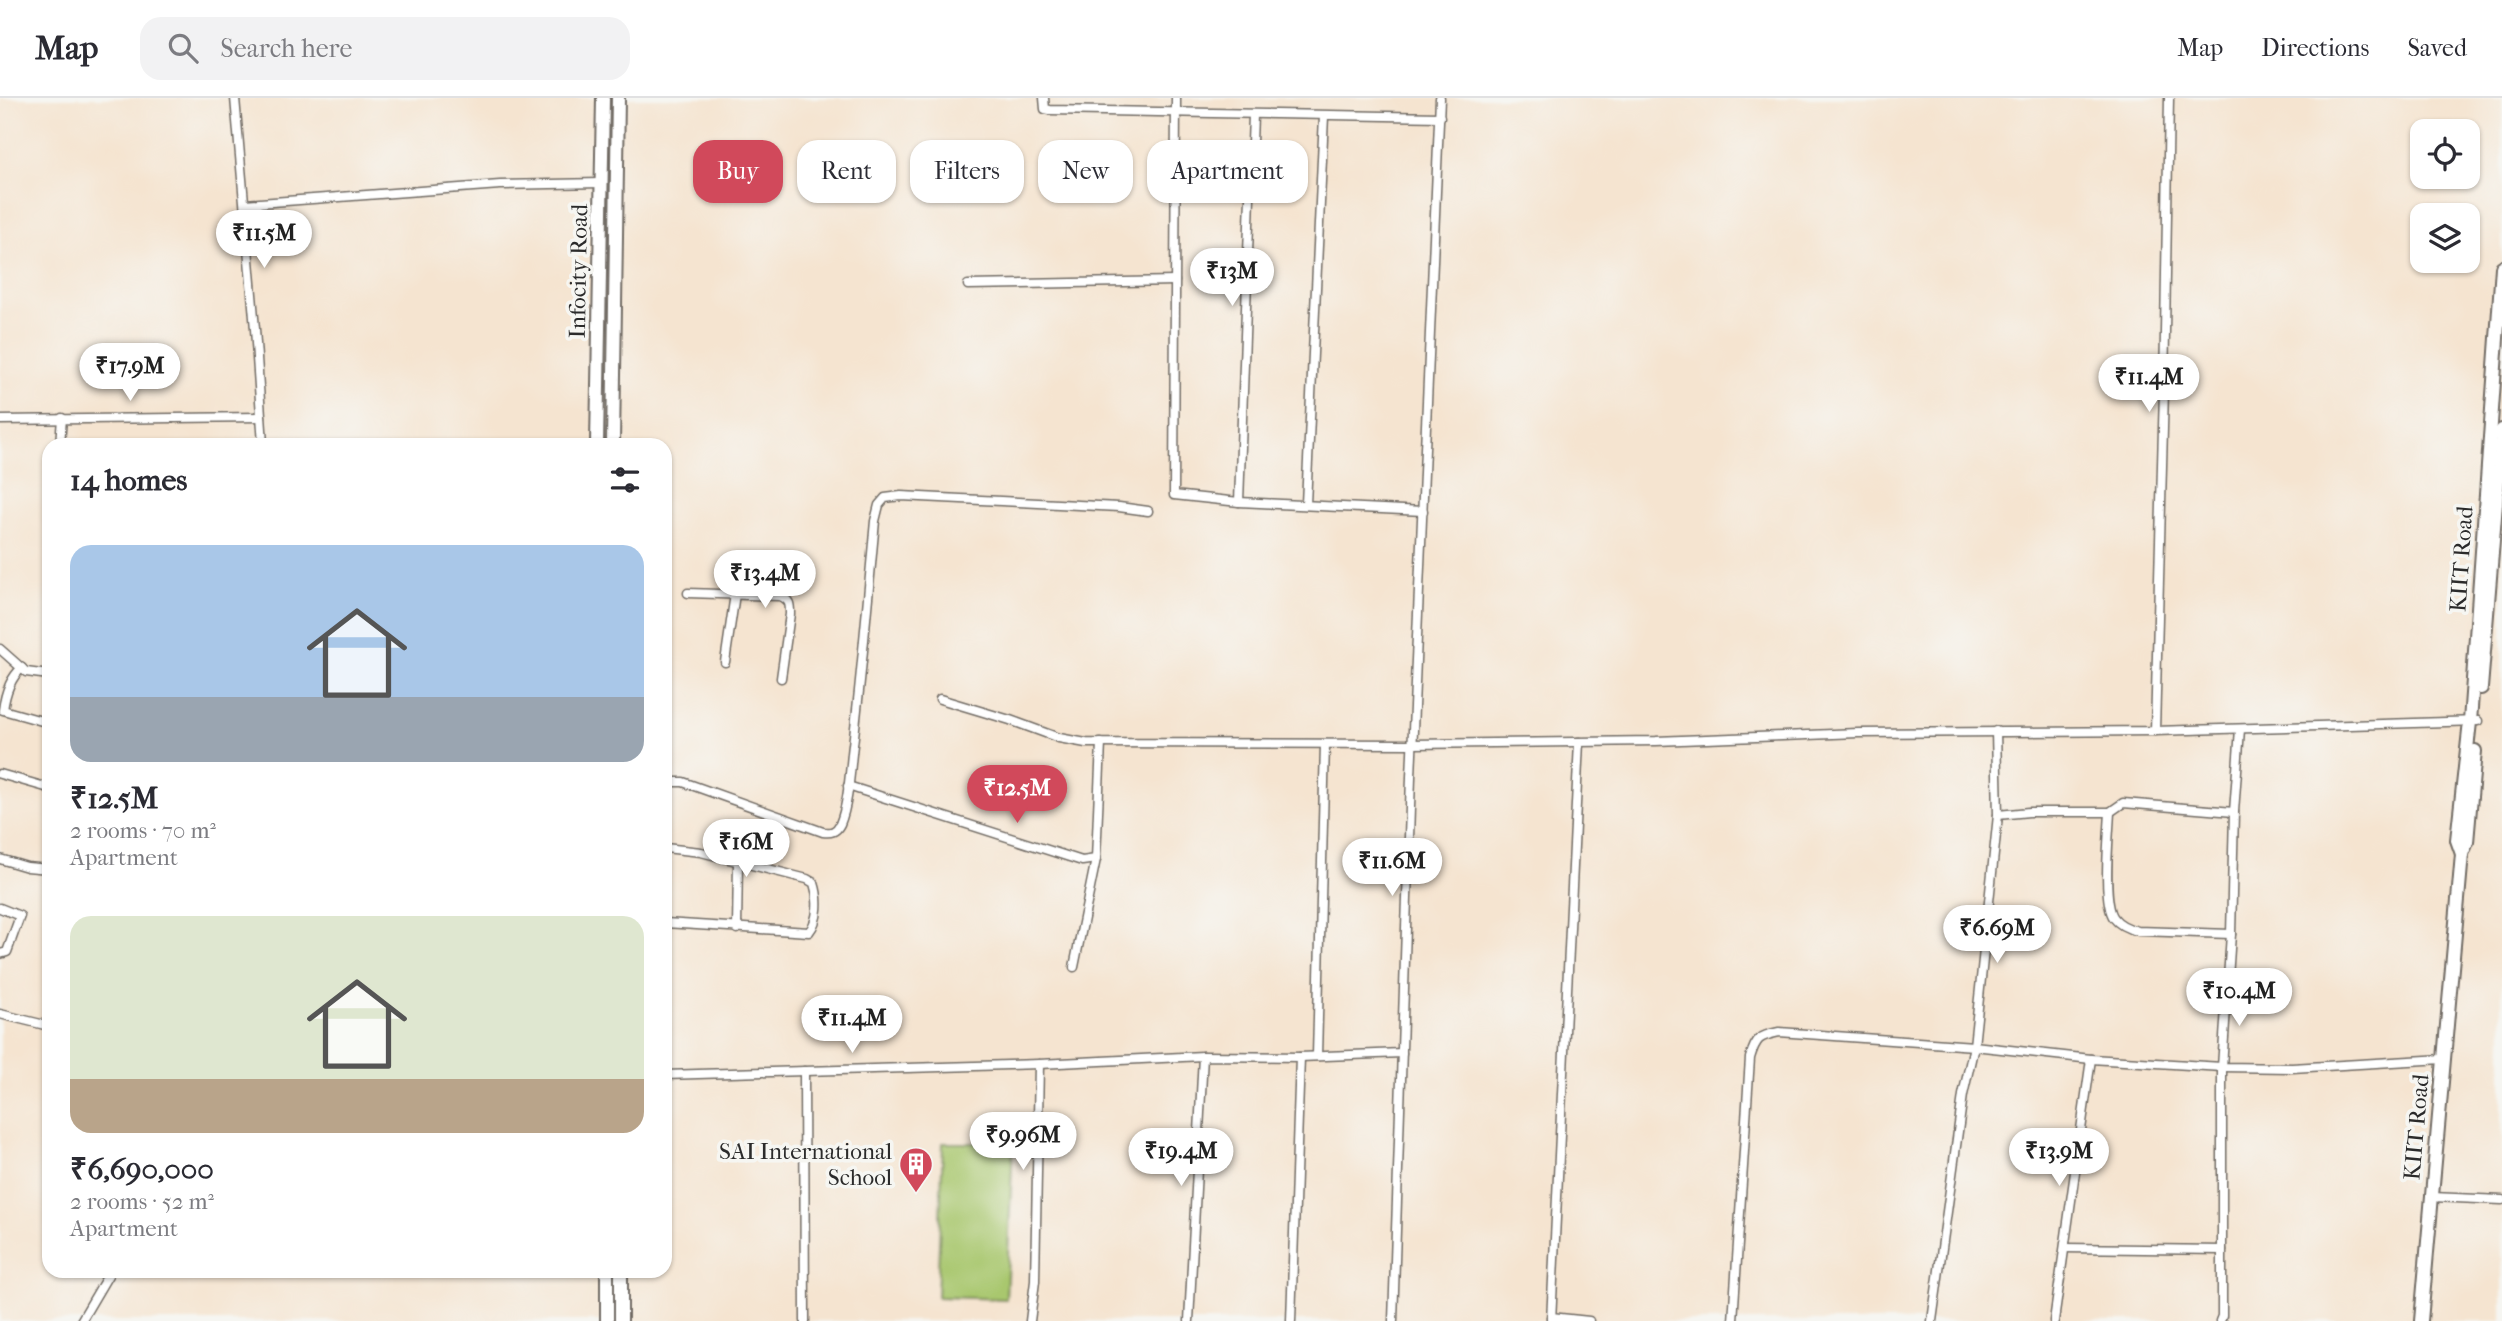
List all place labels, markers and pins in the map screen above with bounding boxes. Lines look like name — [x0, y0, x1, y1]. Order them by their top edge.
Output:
pin: ₹11.5M — [207, 211, 321, 270]
pin: ₹13M — [1191, 248, 1273, 308]
pin: ₹17.9M — [73, 344, 187, 403]
pin: ₹11.4M — [2092, 354, 2206, 414]
pin: ₹13.4M — [708, 550, 822, 610]
pin: ₹12.5M — [960, 766, 1074, 825]
pin: ₹16M — [705, 820, 787, 879]
pin: ₹11.6M — [1335, 838, 1449, 898]
pin: ₹6.69M — [1940, 906, 2054, 965]
pin: ₹10.4M — [2182, 968, 2296, 1028]
pin: ₹11.4M — [795, 996, 909, 1055]
pin: ₹9.96M — [966, 1112, 1080, 1172]
pin: ₹19.4M — [1124, 1128, 1238, 1188]
pin: ₹13.9M — [2002, 1128, 2116, 1188]
place label: SAI International School — [719, 1138, 893, 1191]
building icon: SAI International School — [897, 1145, 935, 1194]

